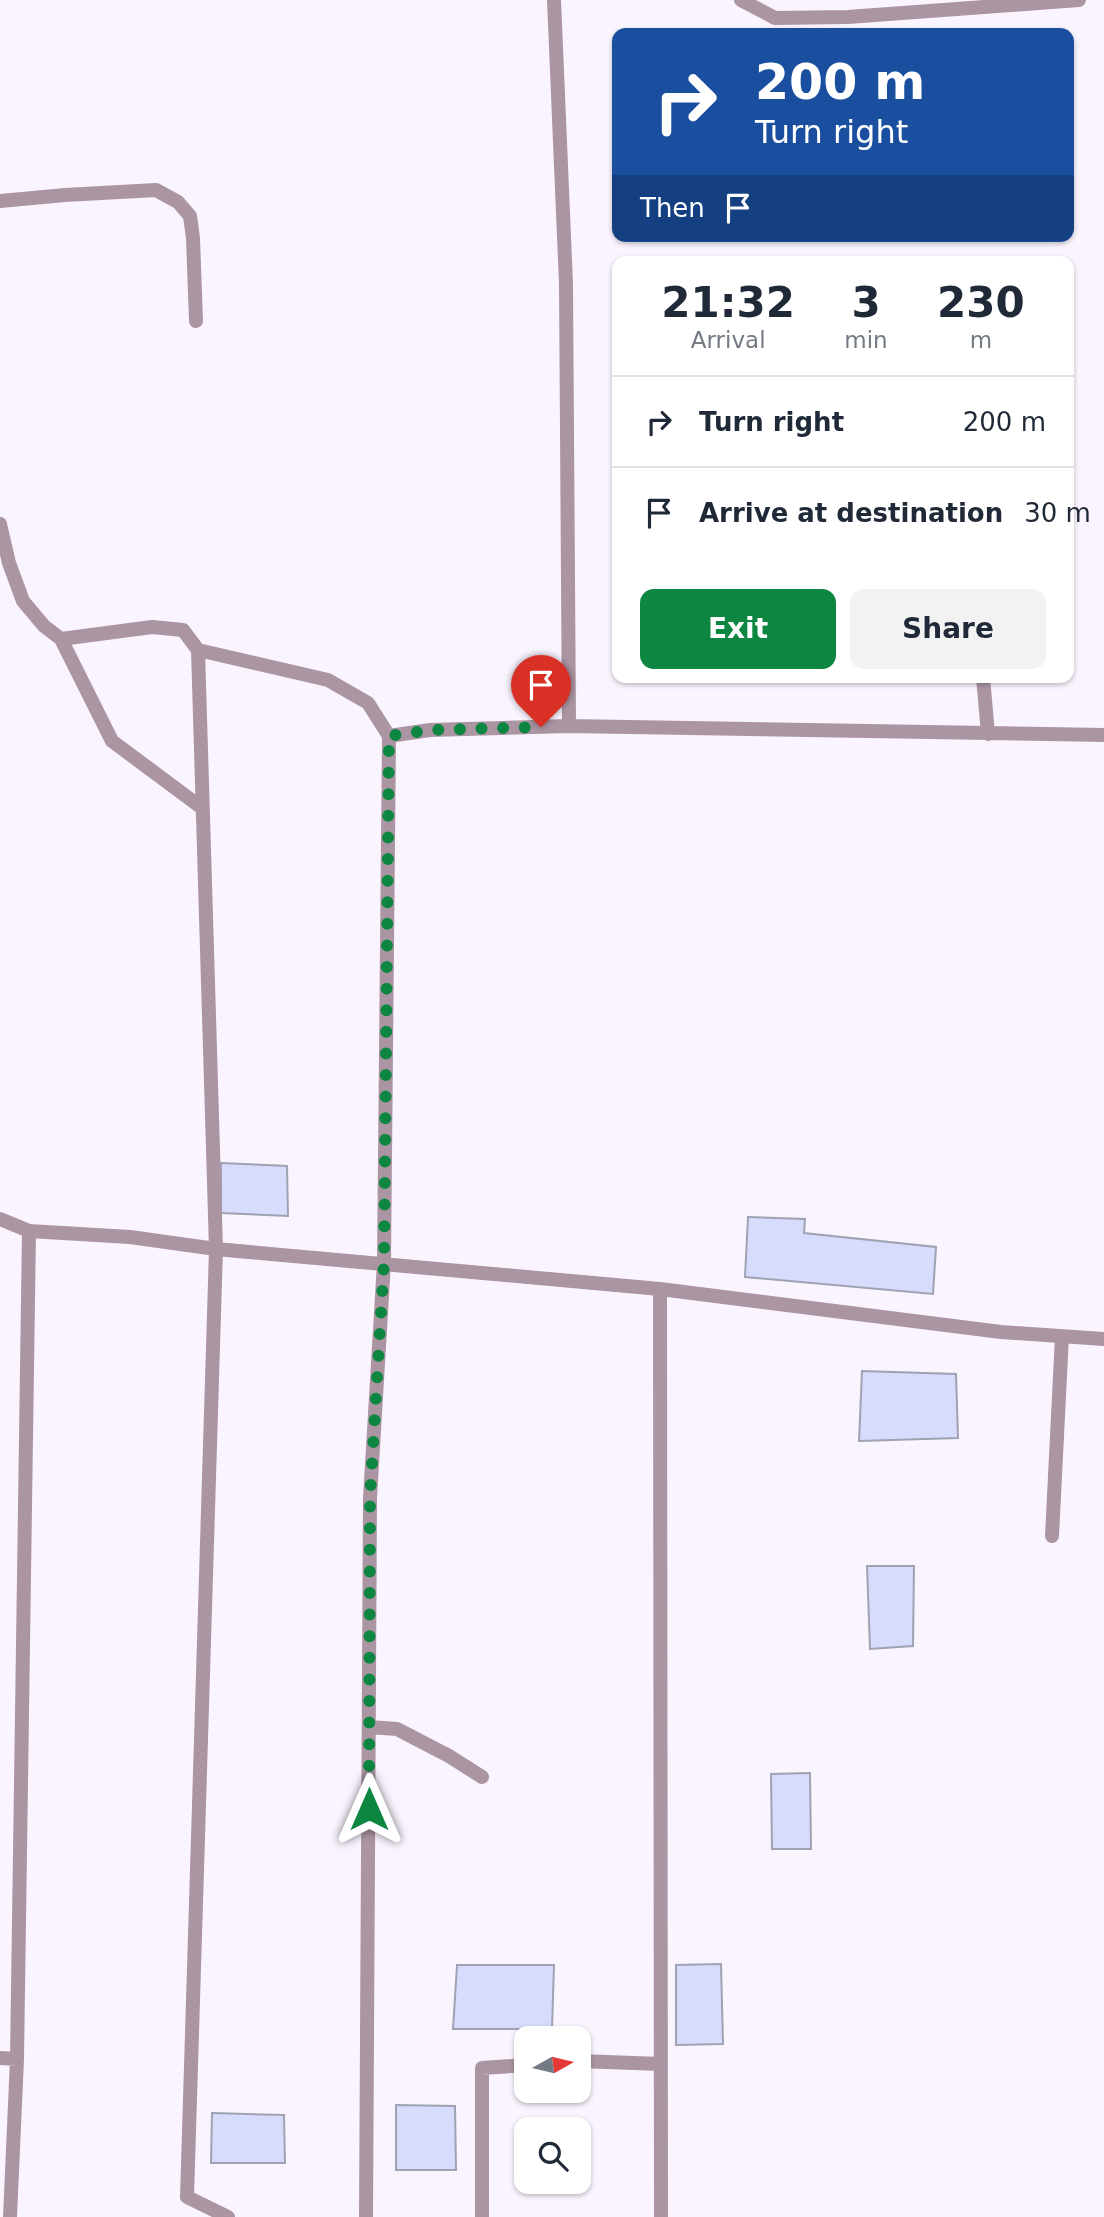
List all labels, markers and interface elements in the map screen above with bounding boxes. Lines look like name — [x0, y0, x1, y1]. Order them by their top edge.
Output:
text: 200 m — [755, 54, 925, 111]
icon: right — [640, 56, 731, 147]
text: Turn right — [755, 113, 908, 151]
icon: arrive — [719, 189, 757, 227]
text: Then — [640, 193, 705, 223]
text: 21:32 — [661, 278, 795, 327]
text: 3 — [851, 278, 881, 327]
text: 230 — [937, 278, 1025, 327]
text: Arrival — [691, 327, 766, 353]
text: min — [844, 327, 888, 353]
text: m — [970, 327, 992, 353]
icon: right — [640, 403, 678, 441]
text: Turn right — [699, 407, 844, 437]
text: 200 m — [963, 407, 1046, 437]
icon: arrive — [640, 494, 678, 532]
text: Arrive at destination — [699, 498, 1003, 528]
text: 30 m — [1024, 498, 1091, 528]
button: Exit — [640, 589, 836, 669]
button: Share — [850, 589, 1046, 669]
pin — [511, 655, 571, 727]
icon: arrive — [522, 666, 560, 704]
position arrow — [332, 1772, 406, 1846]
north arrow — [514, 2026, 592, 2104]
map controls — [514, 2026, 591, 2194]
button: search — [514, 2117, 591, 2194]

